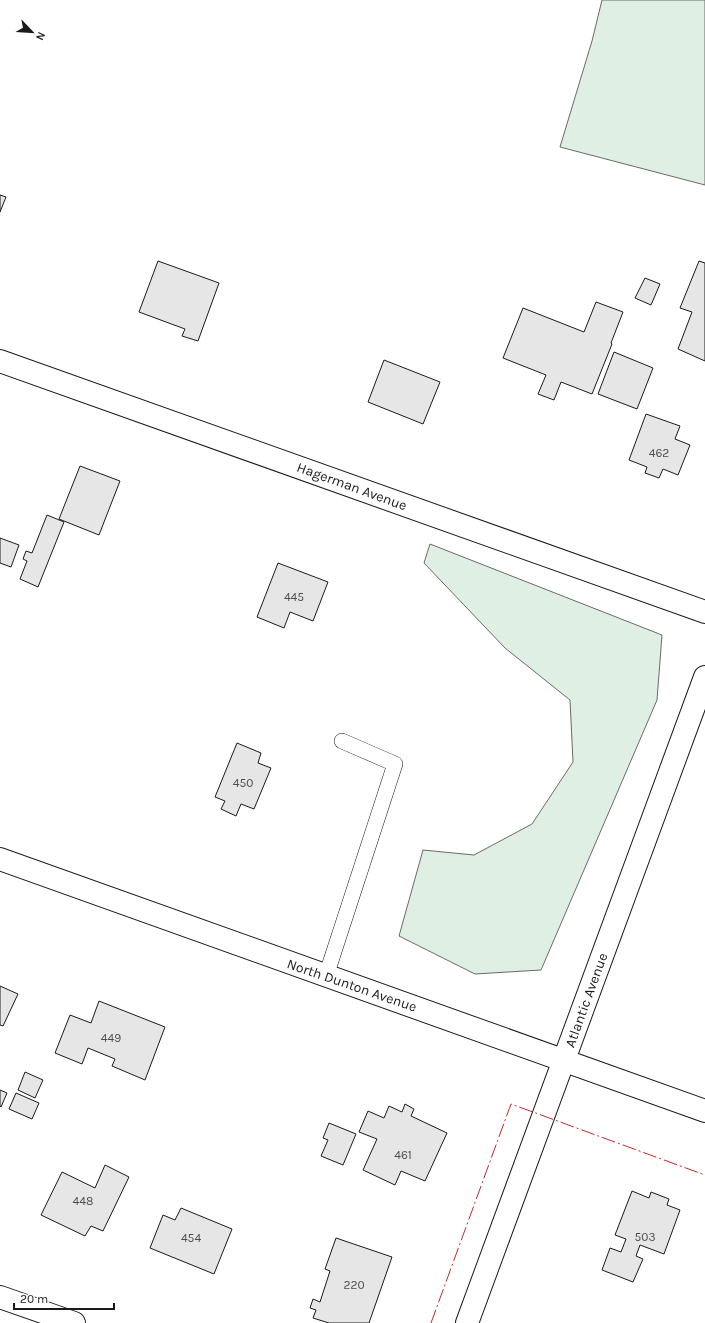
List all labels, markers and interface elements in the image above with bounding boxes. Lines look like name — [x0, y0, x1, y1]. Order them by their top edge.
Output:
north arrow — [12, 12, 52, 52]
text: N — [33, 30, 48, 42]
house number: 462 — [649, 446, 669, 460]
street label: Hagerman Avenue — [294, 459, 409, 514]
house number: 445 — [284, 590, 304, 604]
house number: 450 — [233, 776, 253, 790]
street label: Atlantic Avenue — [561, 951, 611, 1050]
street label: North Dunton Avenue — [285, 955, 419, 1016]
house number: 449 — [101, 1031, 121, 1045]
house number: 461 — [394, 1148, 412, 1162]
house number: 448 — [73, 1194, 93, 1208]
house number: 503 — [635, 1230, 655, 1244]
house number: 454 — [181, 1231, 201, 1245]
house number: 220 — [343, 1278, 365, 1292]
scale bar — [14, 1285, 114, 1311]
text: 20 m — [20, 1292, 48, 1306]

